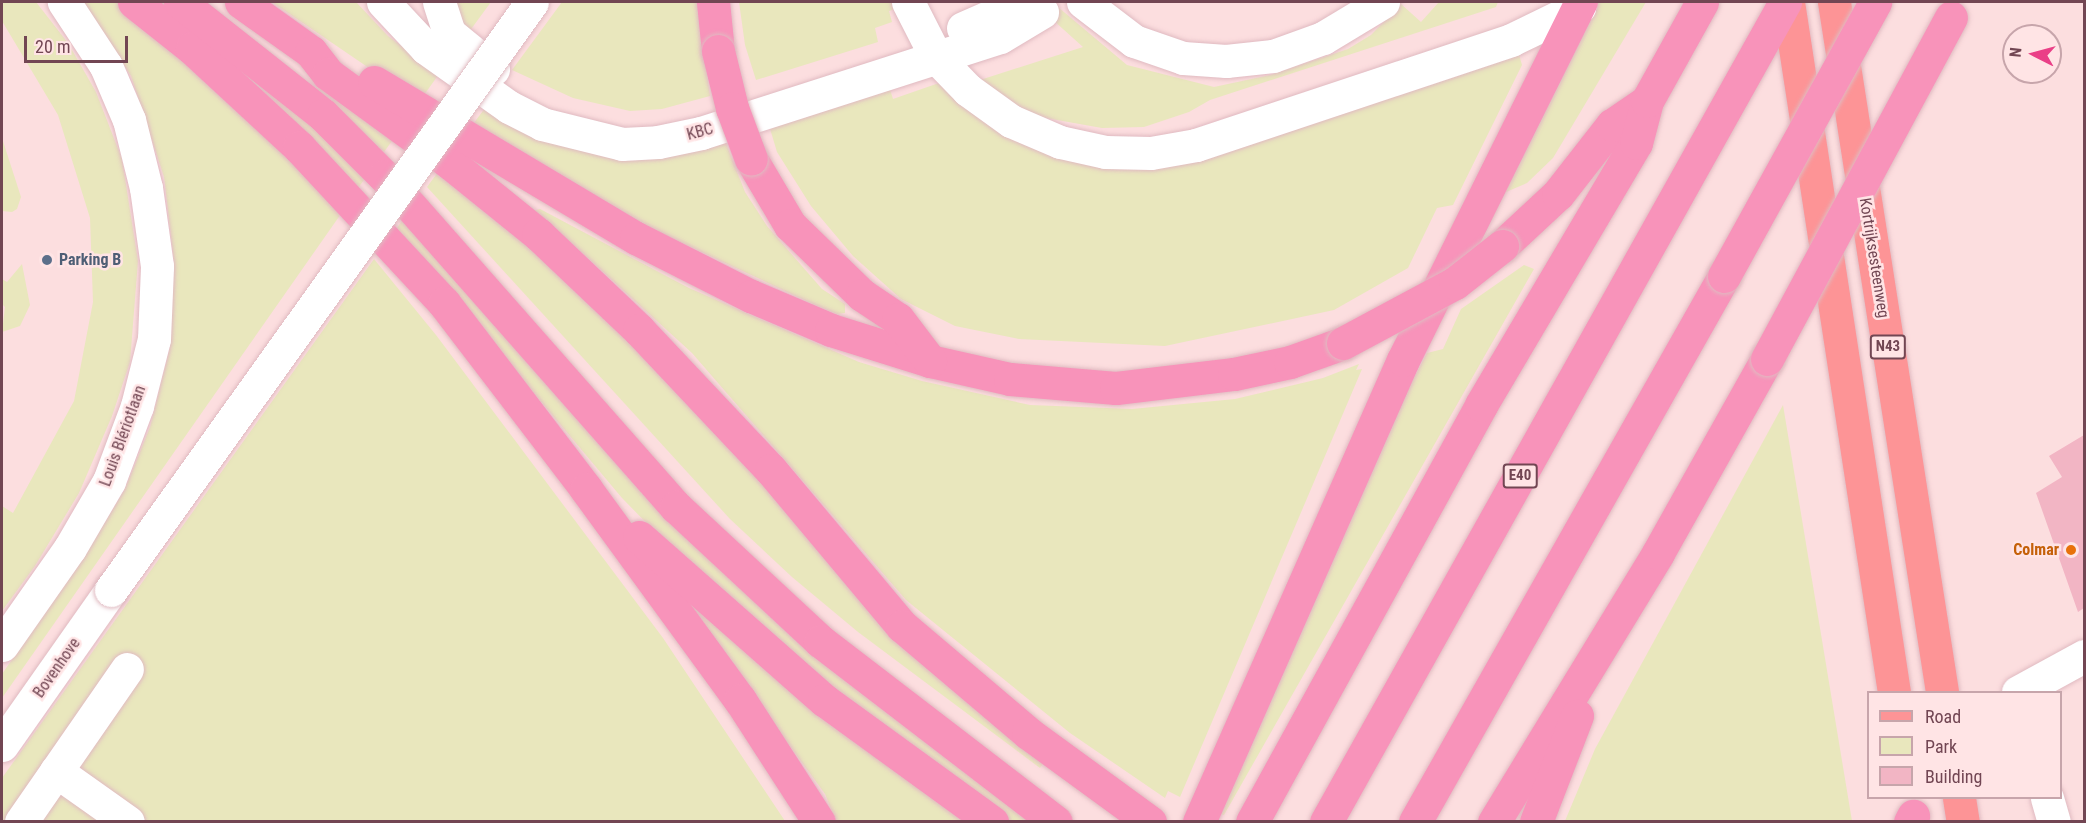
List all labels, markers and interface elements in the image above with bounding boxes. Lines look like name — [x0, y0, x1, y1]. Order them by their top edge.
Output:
scale bar — [27, 24, 130, 62]
north arrow — [2002, 24, 2062, 84]
text: 20 m — [35, 36, 70, 57]
text: N — [2006, 46, 2026, 58]
street label: KBC — [685, 119, 715, 145]
street label: Kortrijksesteenweg — [1855, 197, 1893, 319]
place label: Parking B — [59, 250, 121, 270]
marker: Parking B — [40, 253, 54, 267]
road number: N43 — [1868, 335, 1908, 359]
street label: Louis Blériotlaan — [96, 383, 150, 489]
road number: E40 — [1502, 464, 1538, 488]
place label: Colmar — [2013, 540, 2059, 560]
marker: Colmar — [2064, 543, 2078, 557]
street label: Bovenhove — [29, 634, 85, 702]
legend — [1867, 691, 2062, 799]
text: Road — [1925, 706, 1961, 727]
text: Park — [1925, 736, 1957, 757]
text: Building — [1925, 766, 1982, 787]

